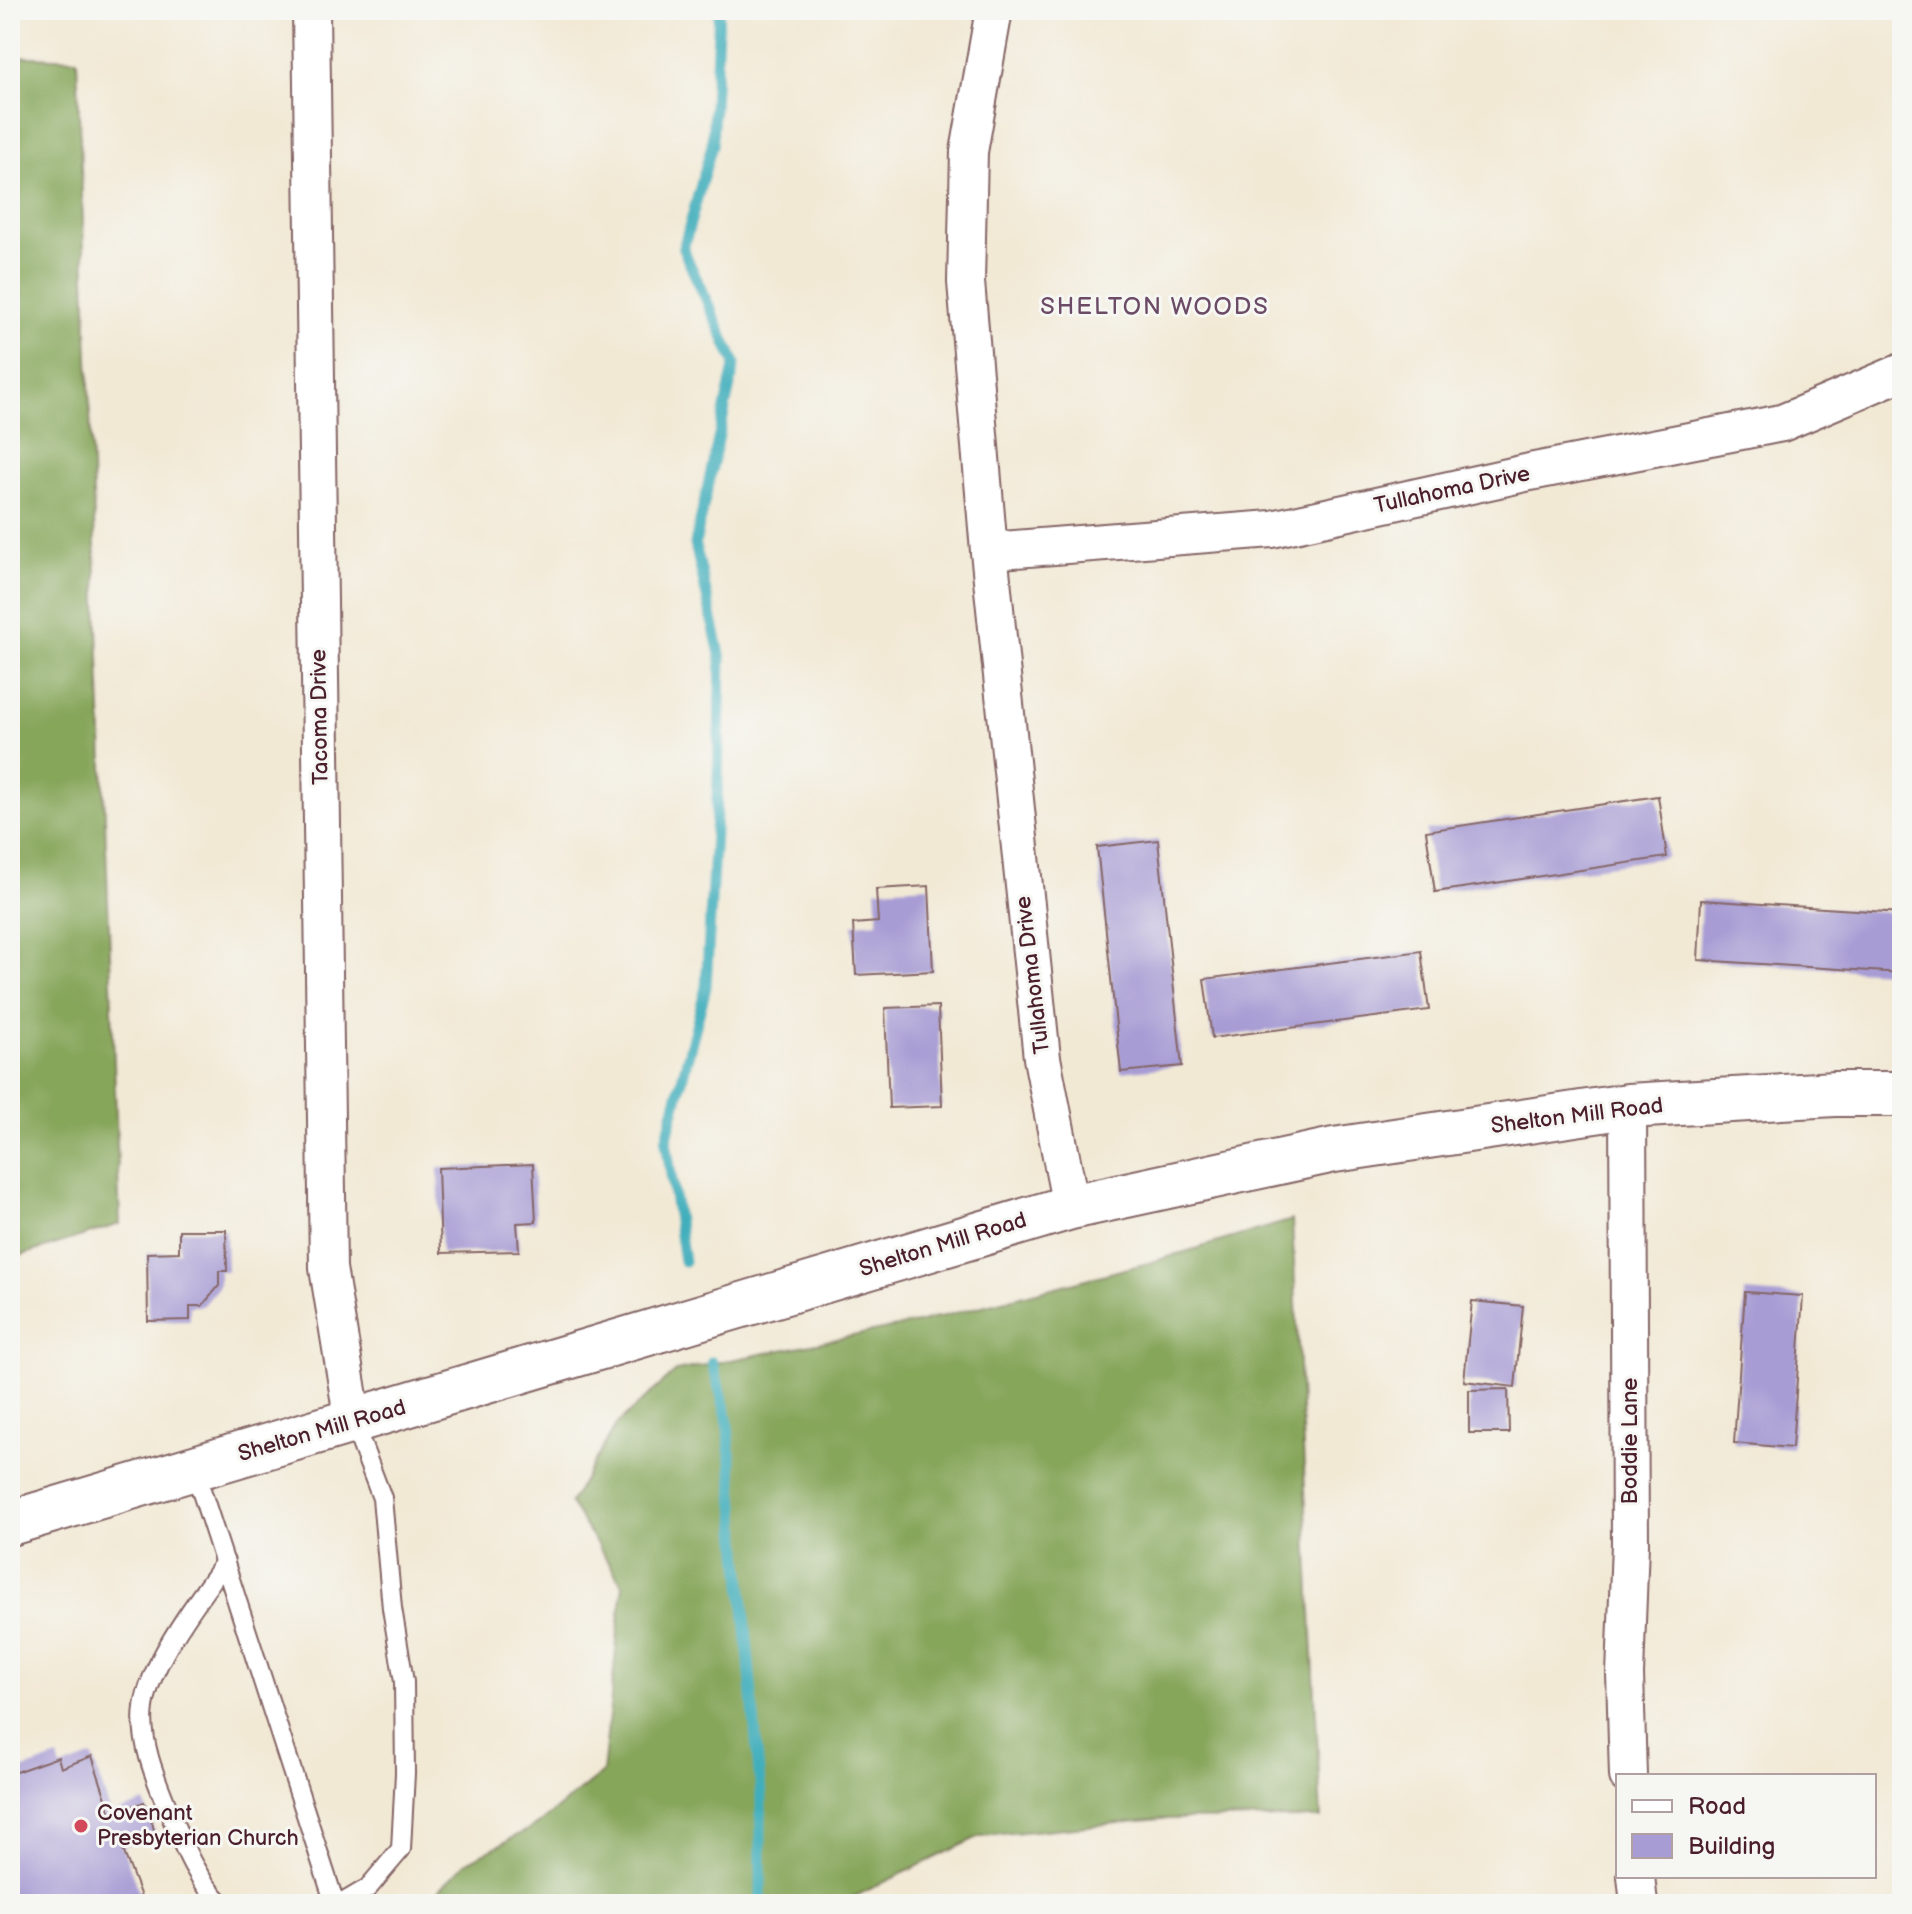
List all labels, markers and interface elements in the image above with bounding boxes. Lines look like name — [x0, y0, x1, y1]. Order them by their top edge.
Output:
district label: SHELTON WOODS — [1040, 292, 1270, 321]
street label: Tullahoma Drive — [1371, 460, 1533, 520]
street label: Tacoma Drive — [305, 649, 335, 785]
street label: Tullahoma Drive — [1010, 894, 1056, 1056]
street label: Shelton Mill Road — [1489, 1092, 1665, 1140]
street label: Shelton Mill Road — [856, 1207, 1030, 1283]
street label: Boddie Lane — [1617, 1378, 1644, 1504]
street label: Shelton Mill Road — [235, 1394, 409, 1468]
legend — [1616, 1774, 1876, 1878]
text: Road — [1688, 1792, 1746, 1821]
place label: Covenant Presbyterian Church — [97, 1800, 299, 1852]
marker: Covenant Presbyterian Church — [72, 1817, 90, 1835]
text: Building — [1688, 1832, 1775, 1861]

